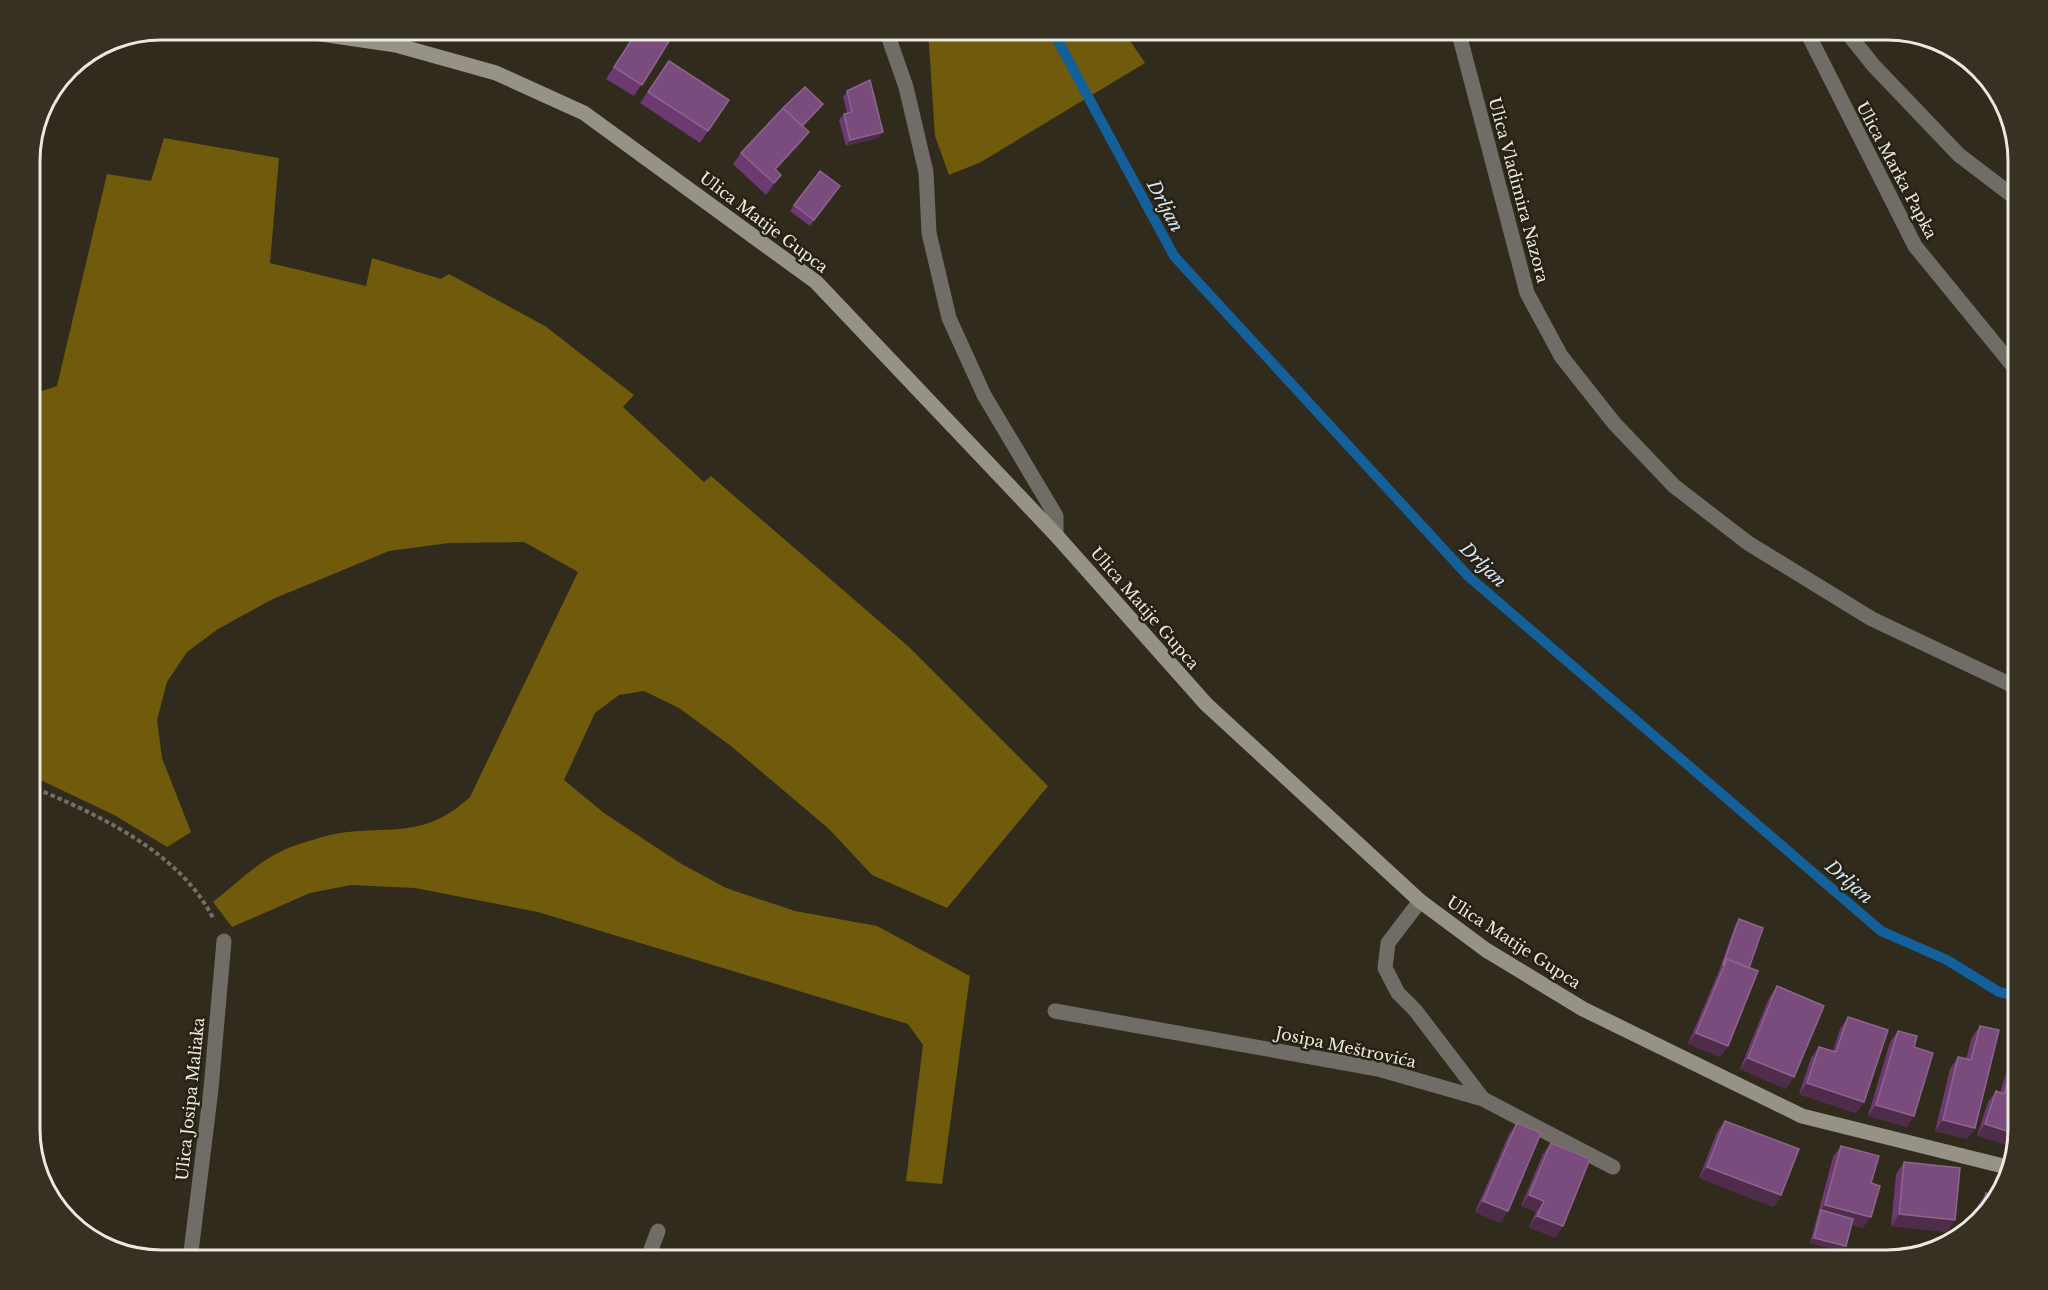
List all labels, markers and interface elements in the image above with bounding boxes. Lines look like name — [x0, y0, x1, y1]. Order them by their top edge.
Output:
street label: Ulica Vladimira Nazora — [1485, 95, 1553, 285]
street label: Ulica Marka Papka — [1852, 98, 1942, 242]
street label: Ulica Matije Gupca — [696, 167, 832, 277]
water label: Drljan — [1142, 175, 1188, 236]
water label: Drljan — [1455, 537, 1511, 592]
street label: Ulica Matije Gupca — [1086, 543, 1204, 673]
water label: Drljan — [1820, 855, 1877, 909]
street label: Ulica Matije Gupca — [1443, 891, 1585, 993]
street label: Ulica Josipa Maliaka — [171, 1016, 209, 1182]
street label: Josipa Meštrovića — [1272, 1022, 1418, 1072]

